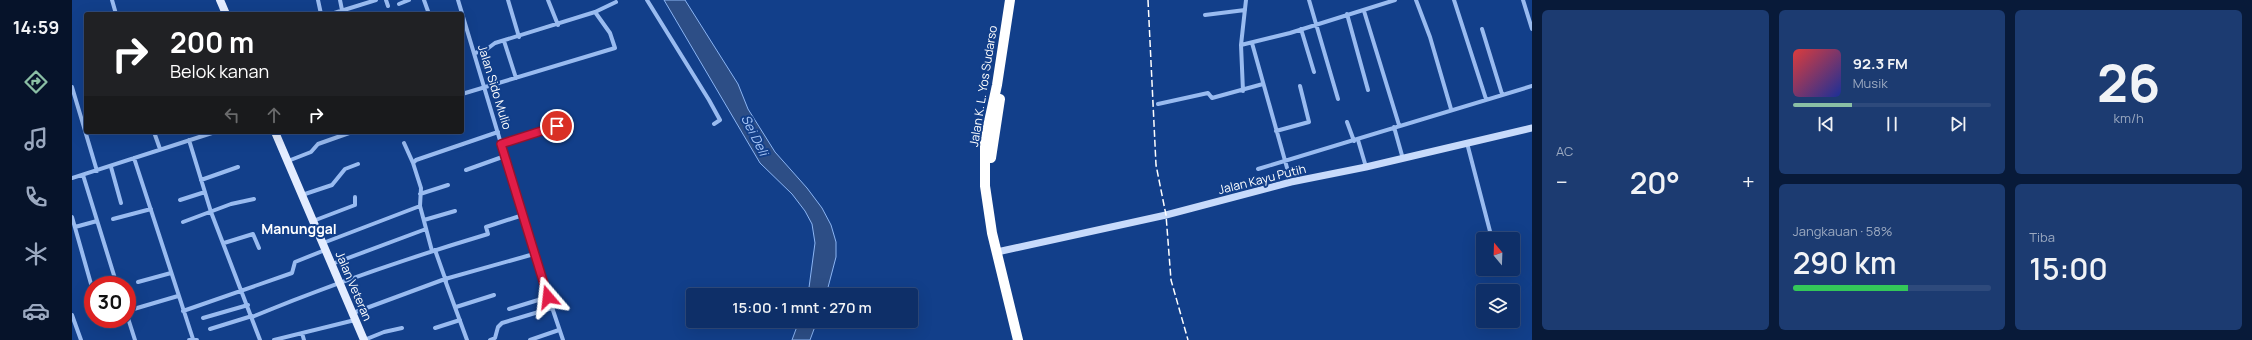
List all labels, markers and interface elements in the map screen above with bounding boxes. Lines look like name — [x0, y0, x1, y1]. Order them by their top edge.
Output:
text: 14:59 — [13, 15, 59, 39]
text: 200 m — [170, 23, 254, 61]
street label: Jalan K. L. Yos Sudarso — [965, 24, 1001, 148]
icon: right — [104, 28, 156, 80]
street label: Jalan Sido Mulio — [474, 42, 516, 132]
text: 26 — [2097, 47, 2160, 118]
text: 92.3 FM — [1853, 53, 1908, 74]
text: Belok kanan — [170, 59, 269, 83]
icon: directions — [22, 68, 50, 96]
text: Musik — [1853, 74, 1888, 92]
icon: left — [221, 104, 243, 126]
icon: ahead — [263, 104, 285, 126]
icon: right — [305, 104, 327, 126]
pin — [540, 109, 574, 143]
text: km/h — [2114, 109, 2144, 127]
water label: Sei Deli — [737, 111, 774, 160]
icon: previous — [1815, 113, 1837, 135]
icon: pause — [1881, 113, 1903, 135]
icon: next — [1947, 113, 1969, 135]
icon: arrive — [546, 115, 568, 137]
icon: music — [22, 125, 50, 153]
text: AC — [1556, 142, 1573, 160]
street label: Jalan Kayu Putih — [1216, 160, 1308, 198]
text: 20° — [1630, 162, 1680, 203]
text: − — [1556, 167, 1568, 197]
text: + — [1742, 167, 1755, 197]
icon: phone — [22, 183, 50, 211]
district label: Manunggal — [261, 219, 337, 238]
text: Jangkauan · 58% — [1793, 222, 1893, 240]
text: Tiba — [2029, 228, 2055, 246]
north arrow — [1476, 232, 1520, 276]
map controls — [1476, 232, 1520, 328]
icon: climate — [22, 240, 50, 268]
text: 290 km — [1793, 242, 1896, 283]
text: 15:00 — [2029, 248, 2108, 289]
street label: Jalan Veteran — [332, 249, 376, 323]
speed limit sign: 30 — [84, 276, 136, 328]
position arrow — [527, 276, 569, 318]
button: layers — [1476, 284, 1520, 328]
icon: car — [22, 297, 50, 325]
text: 15:00 · 1 mnt · 270 m — [732, 297, 872, 318]

